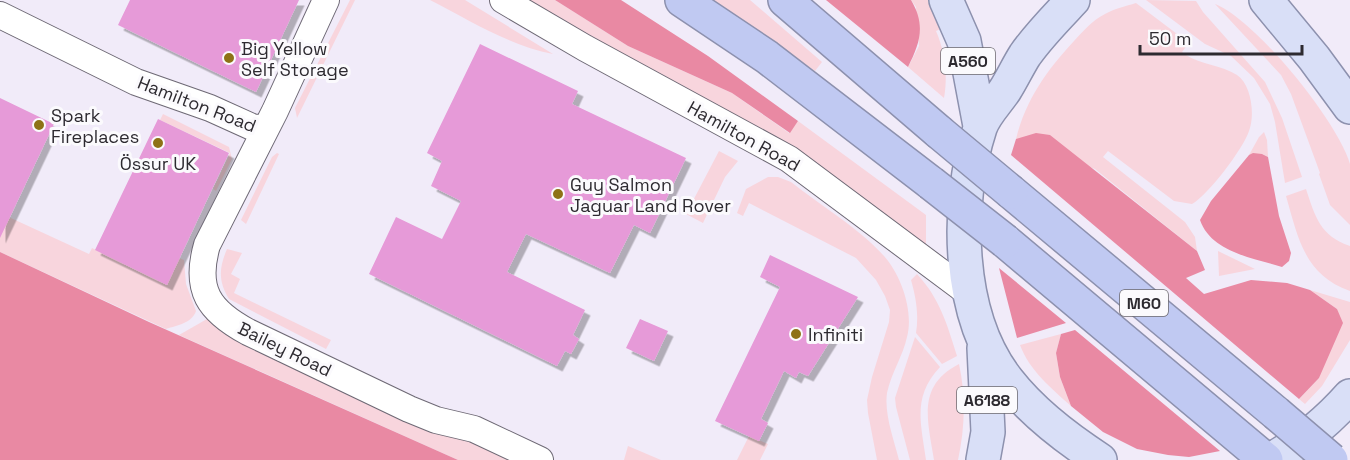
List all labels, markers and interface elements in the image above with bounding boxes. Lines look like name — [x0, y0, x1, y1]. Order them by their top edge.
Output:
scale bar — [1140, 18, 1302, 56]
text: 50 m — [1149, 27, 1191, 50]
place label: Big Yellow Self Storage — [241, 37, 349, 81]
road number: A560 — [941, 48, 995, 74]
marker: Big Yellow Self Storage — [222, 51, 236, 65]
street label: Hamilton Road — [134, 71, 260, 137]
street label: Hamilton Road — [684, 96, 804, 176]
place label: Spark Fireplaces — [51, 104, 139, 148]
marker: Spark Fireplaces — [32, 118, 46, 132]
marker: Össur UK — [151, 136, 165, 150]
place label: Össur UK — [120, 152, 196, 175]
place label: Guy Salmon Jaguar Land Rover — [570, 173, 731, 217]
marker: Guy Salmon Jaguar Land Rover — [551, 187, 565, 201]
road number: M60 — [1120, 290, 1168, 316]
street label: Bailey Road — [234, 316, 336, 382]
place label: Infiniti — [808, 323, 863, 346]
marker: Infiniti — [789, 327, 803, 341]
road number: A6188 — [957, 387, 1017, 413]

